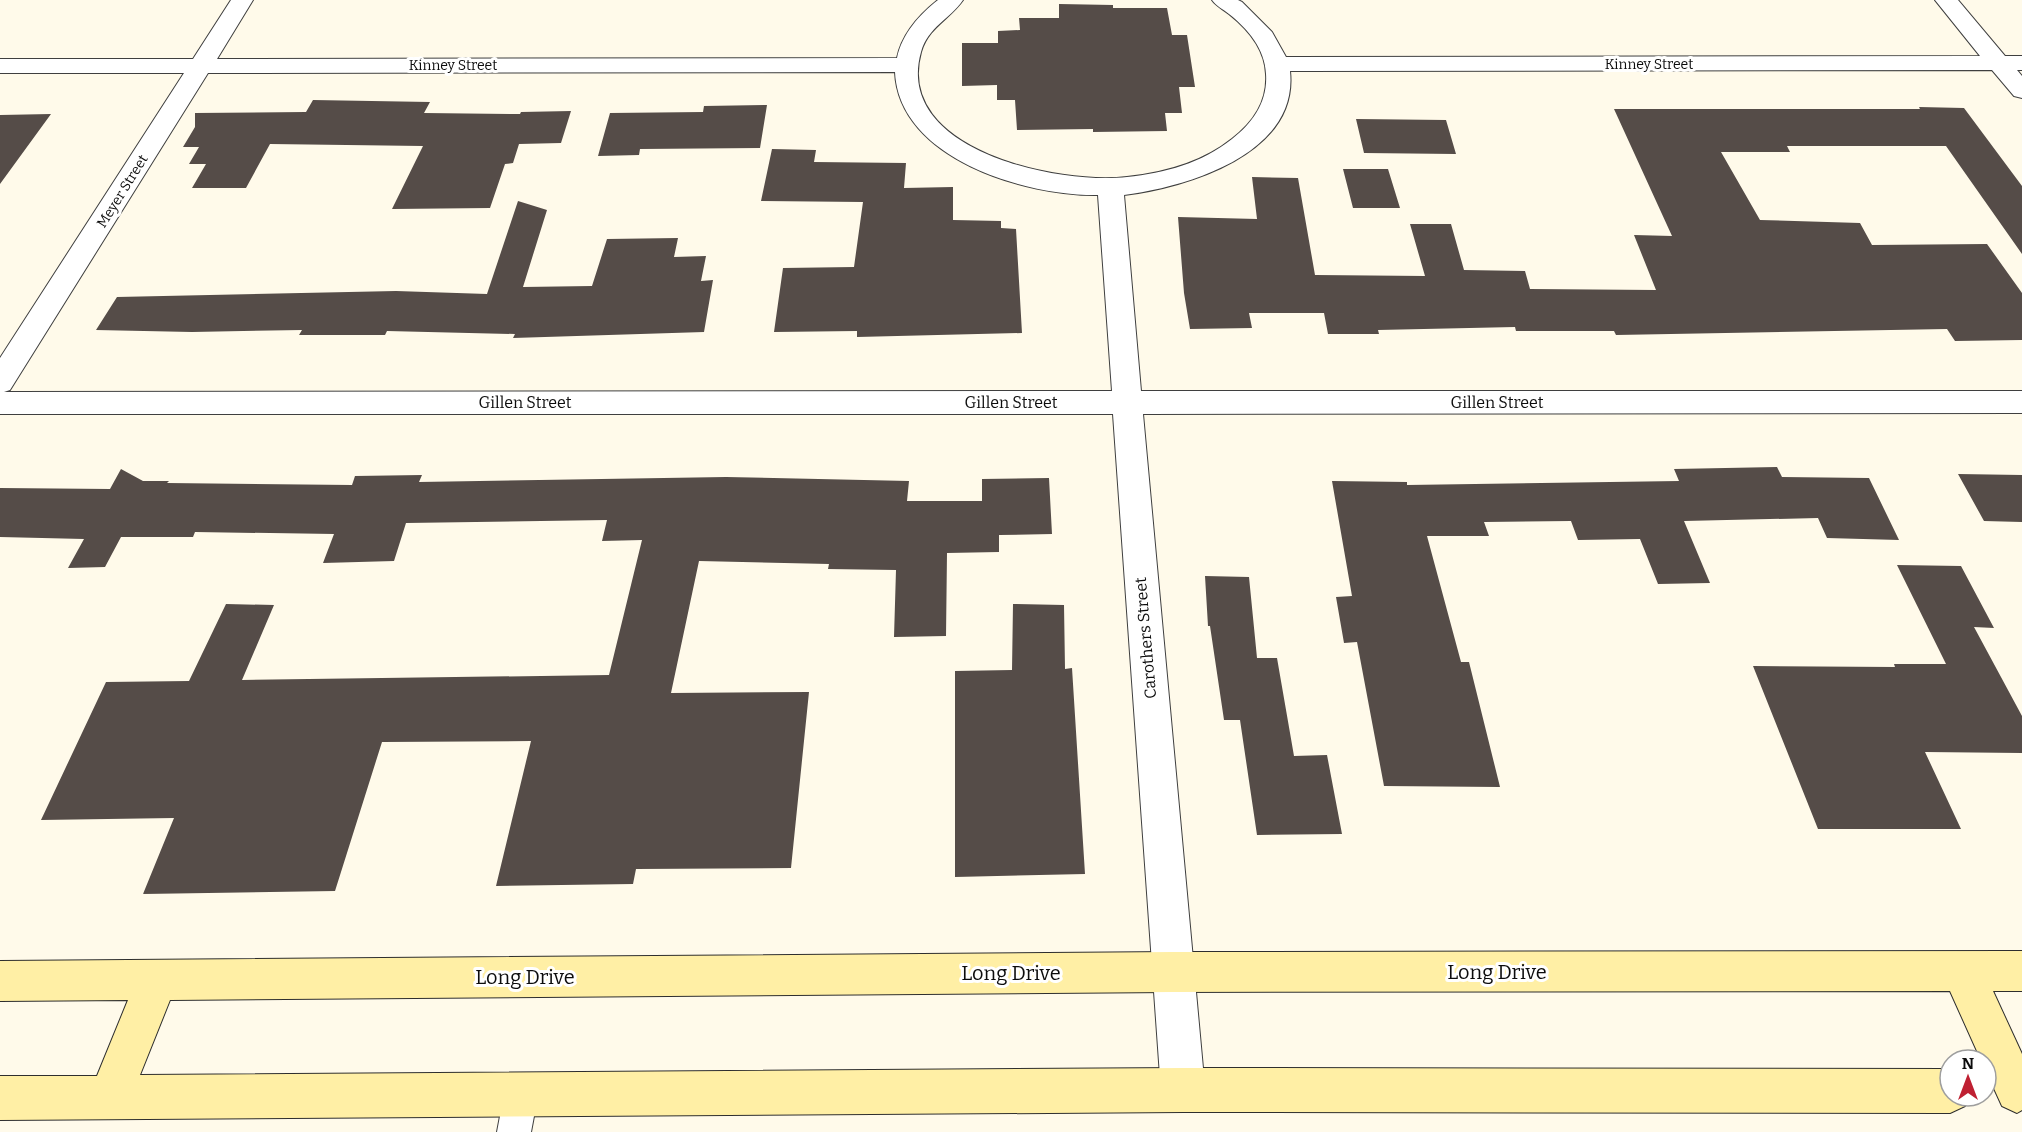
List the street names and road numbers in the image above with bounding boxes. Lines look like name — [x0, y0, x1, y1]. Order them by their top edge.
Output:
street label: Kinney Street — [1605, 56, 1693, 73]
street label: Kinney Street — [409, 57, 497, 74]
street label: Meyer Street — [93, 152, 152, 231]
street label: Gillen Street — [478, 393, 572, 412]
street label: Gillen Street — [964, 393, 1058, 412]
street label: Gillen Street — [1450, 393, 1544, 412]
street label: Carothers Street — [1131, 576, 1160, 699]
street label: Long Drive — [1447, 960, 1547, 984]
street label: Long Drive — [961, 961, 1061, 985]
street label: Long Drive — [475, 965, 575, 989]

